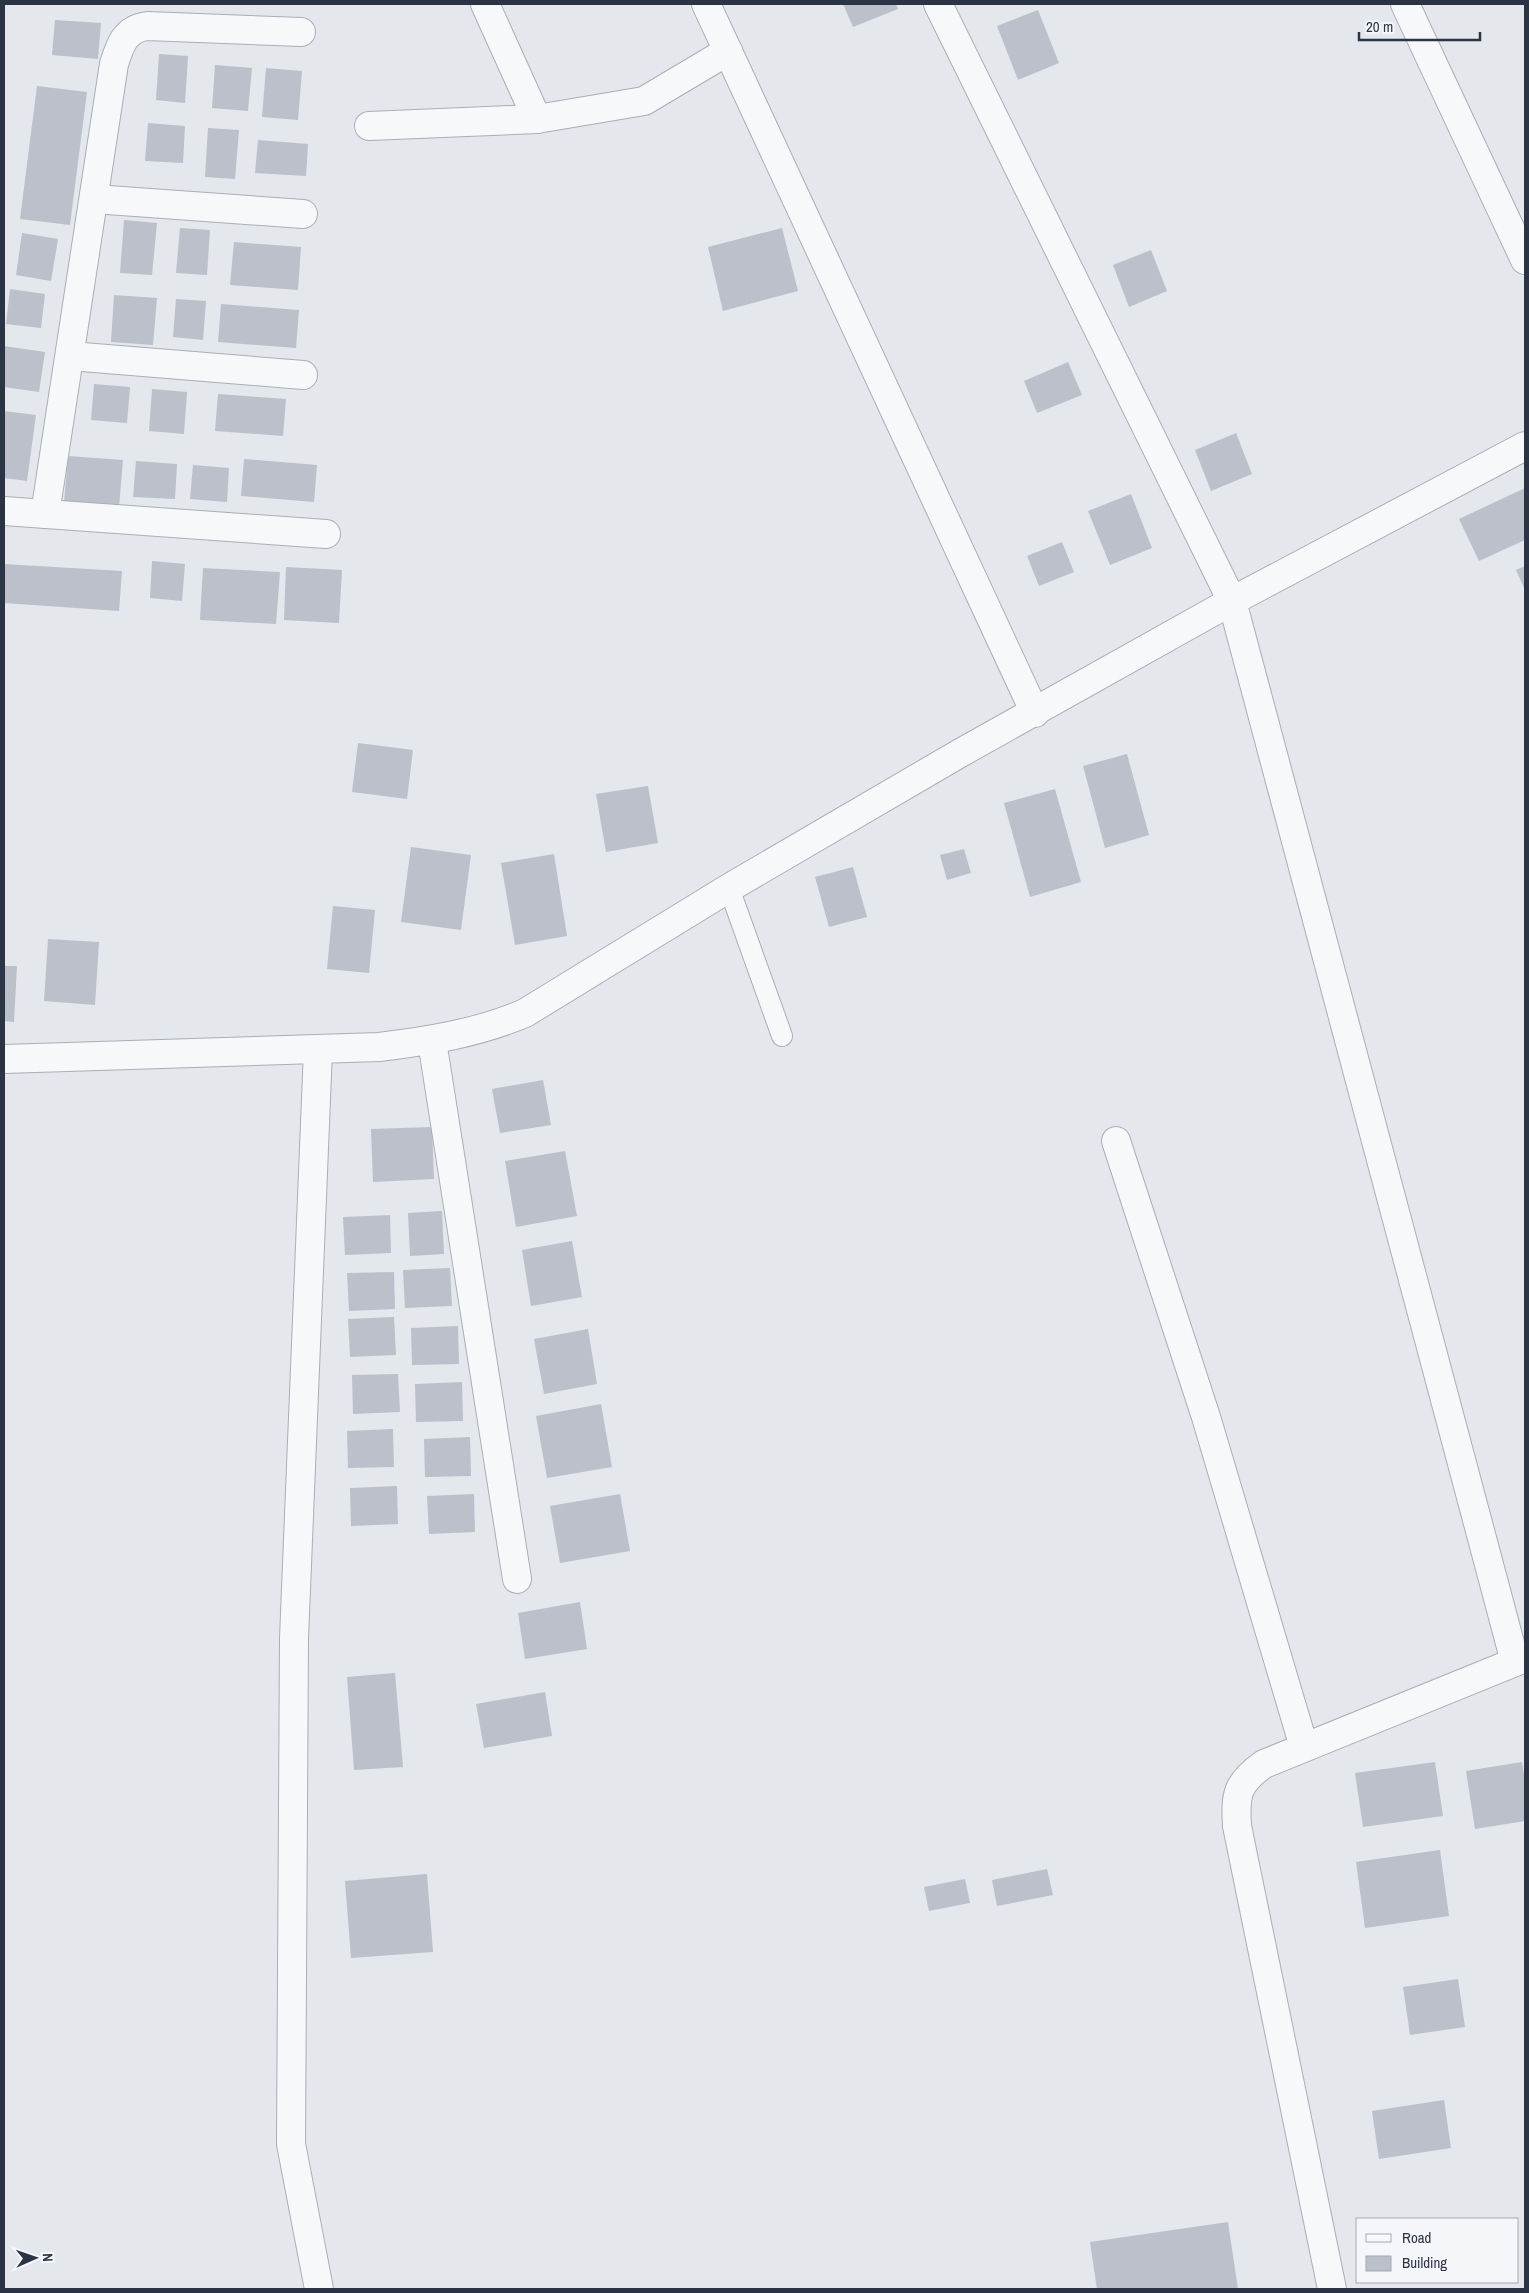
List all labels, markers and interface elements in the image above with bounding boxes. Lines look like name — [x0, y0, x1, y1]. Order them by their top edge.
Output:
scale bar — [1359, 10, 1480, 42]
text: 20 m — [1366, 16, 1393, 37]
legend — [1356, 2218, 1519, 2283]
text: Road — [1402, 2227, 1431, 2248]
north arrow — [10, 2233, 60, 2283]
text: Building — [1402, 2252, 1447, 2273]
text: N — [39, 2253, 57, 2262]

